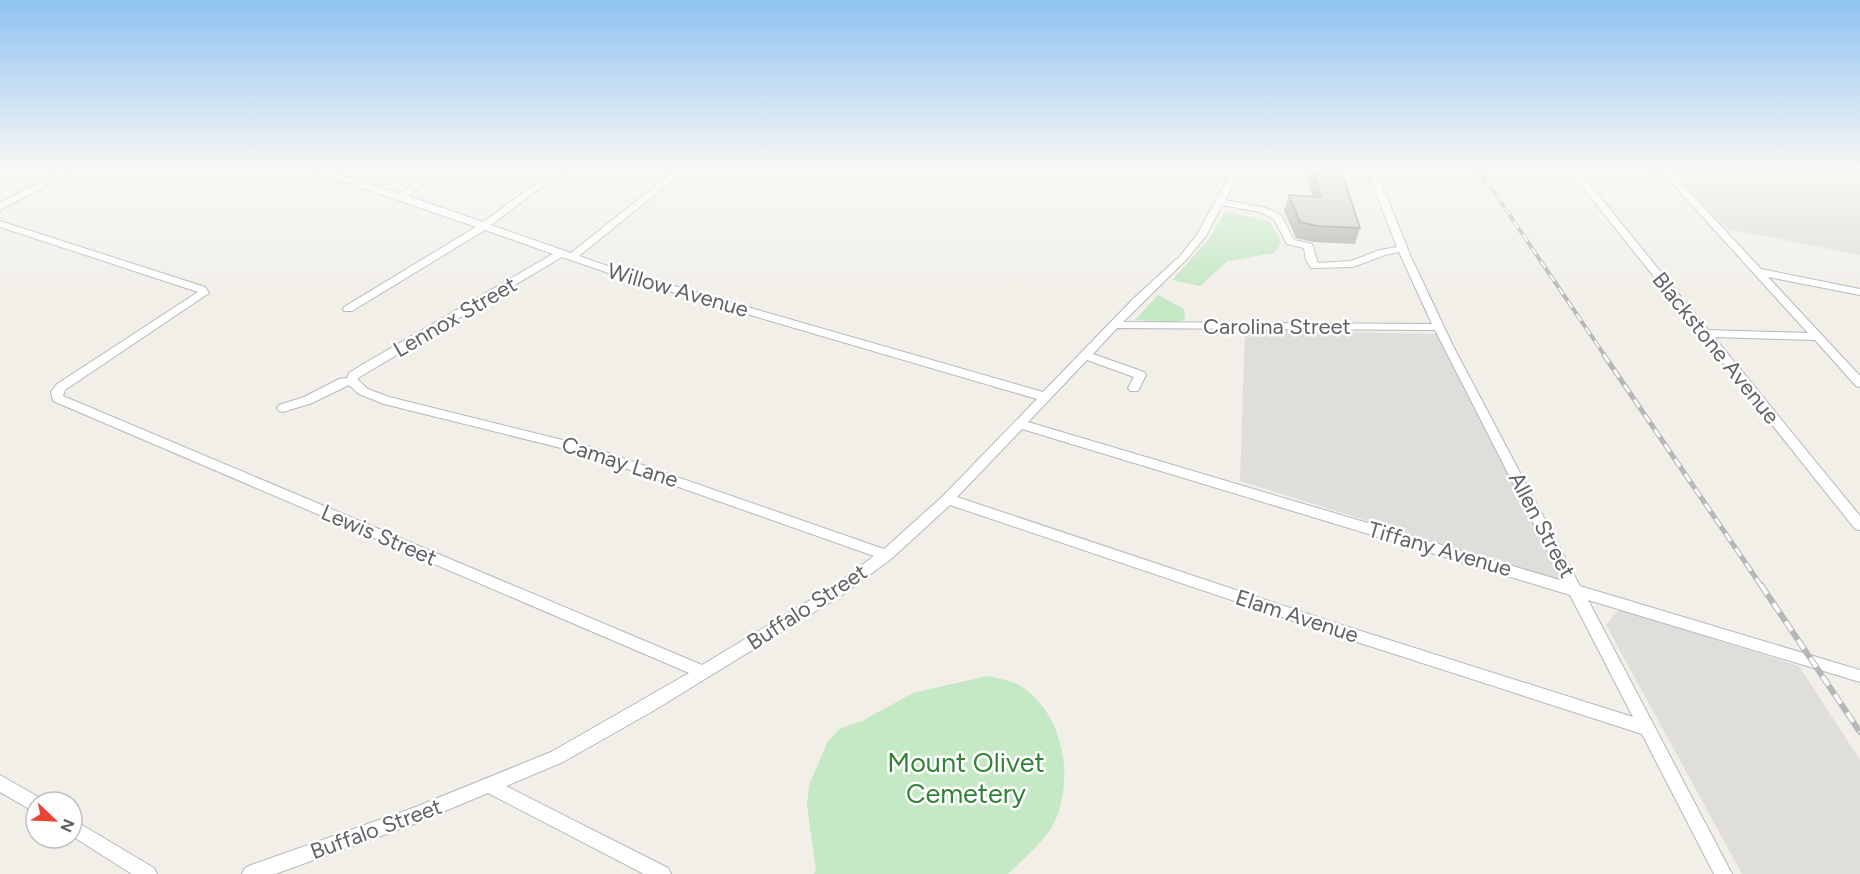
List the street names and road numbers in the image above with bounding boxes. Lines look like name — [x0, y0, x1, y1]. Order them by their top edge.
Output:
street label: Willow Avenue — [604, 257, 752, 323]
street label: Blackstone Avenue — [1647, 267, 1785, 429]
street label: Lennox Street — [388, 271, 522, 363]
street label: Carolina Street — [1203, 313, 1351, 340]
street label: Camay Lane — [558, 430, 682, 494]
street label: Allen Street — [1503, 467, 1581, 583]
street label: Lewis Street — [317, 499, 441, 571]
street label: Tiffany Avenue — [1365, 516, 1515, 582]
street label: Buffalo Street — [742, 558, 872, 656]
street label: Elam Avenue — [1232, 583, 1362, 649]
street label: Buffalo Street — [307, 793, 445, 865]

